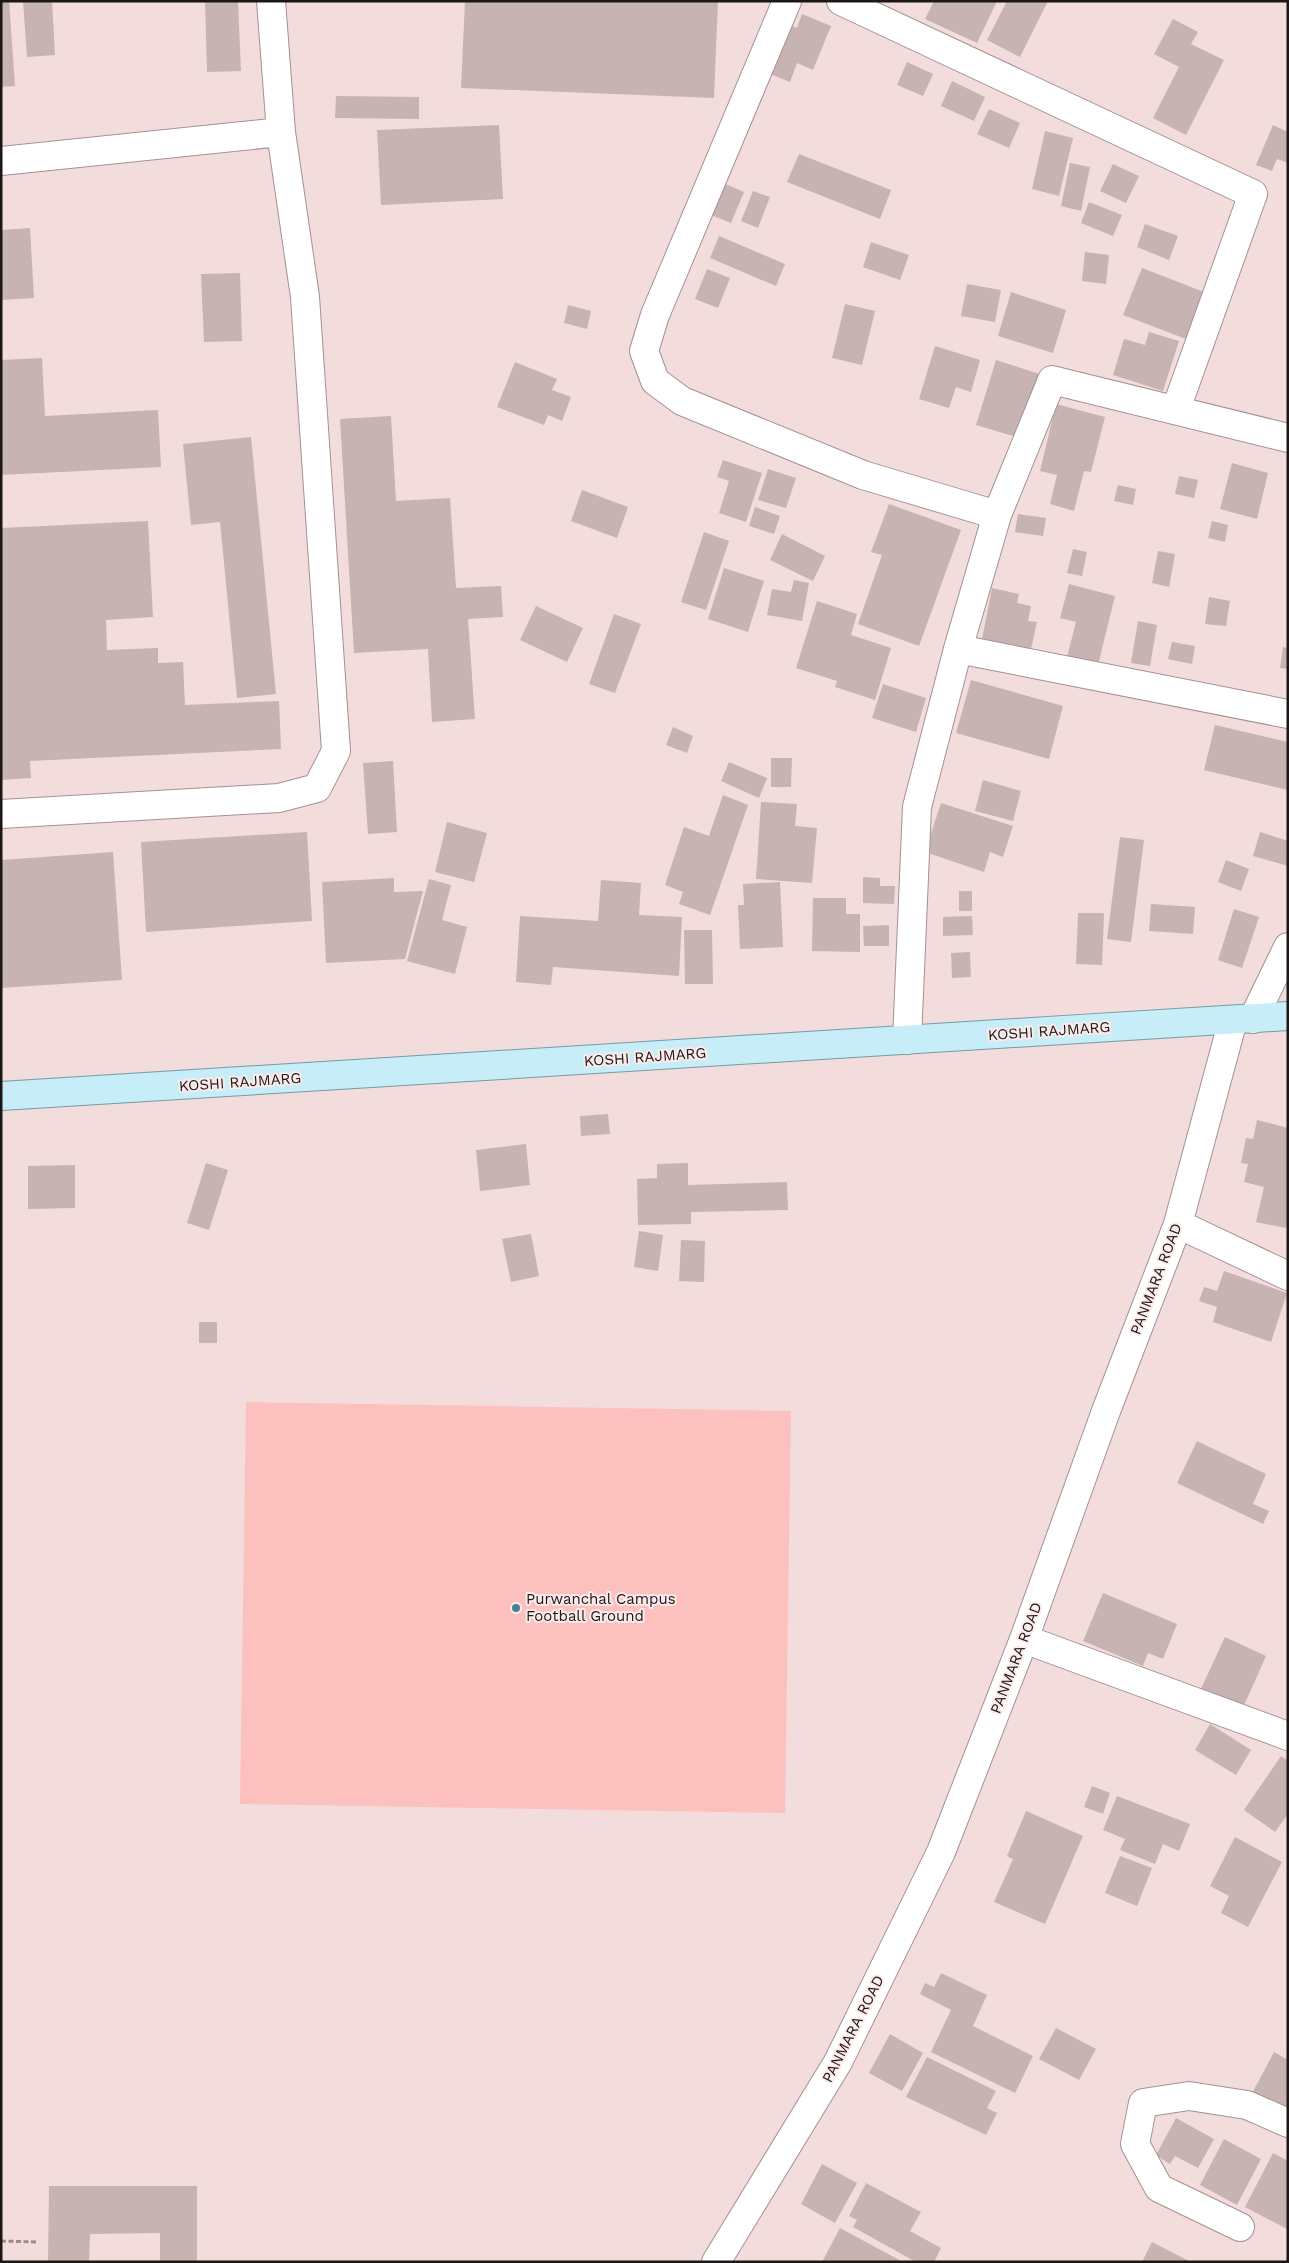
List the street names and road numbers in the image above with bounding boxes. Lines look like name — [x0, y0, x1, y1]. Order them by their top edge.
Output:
street label: KOSHI RAJMARG — [987, 1018, 1111, 1044]
street label: KOSHI RAJMARG — [583, 1044, 707, 1070]
street label: KOSHI RAJMARG — [178, 1069, 302, 1095]
street label: PANMARA ROAD — [1126, 1221, 1186, 1337]
street label: PANMARA ROAD — [986, 1600, 1046, 1716]
street label: PANMARA ROAD — [818, 1972, 888, 2086]

